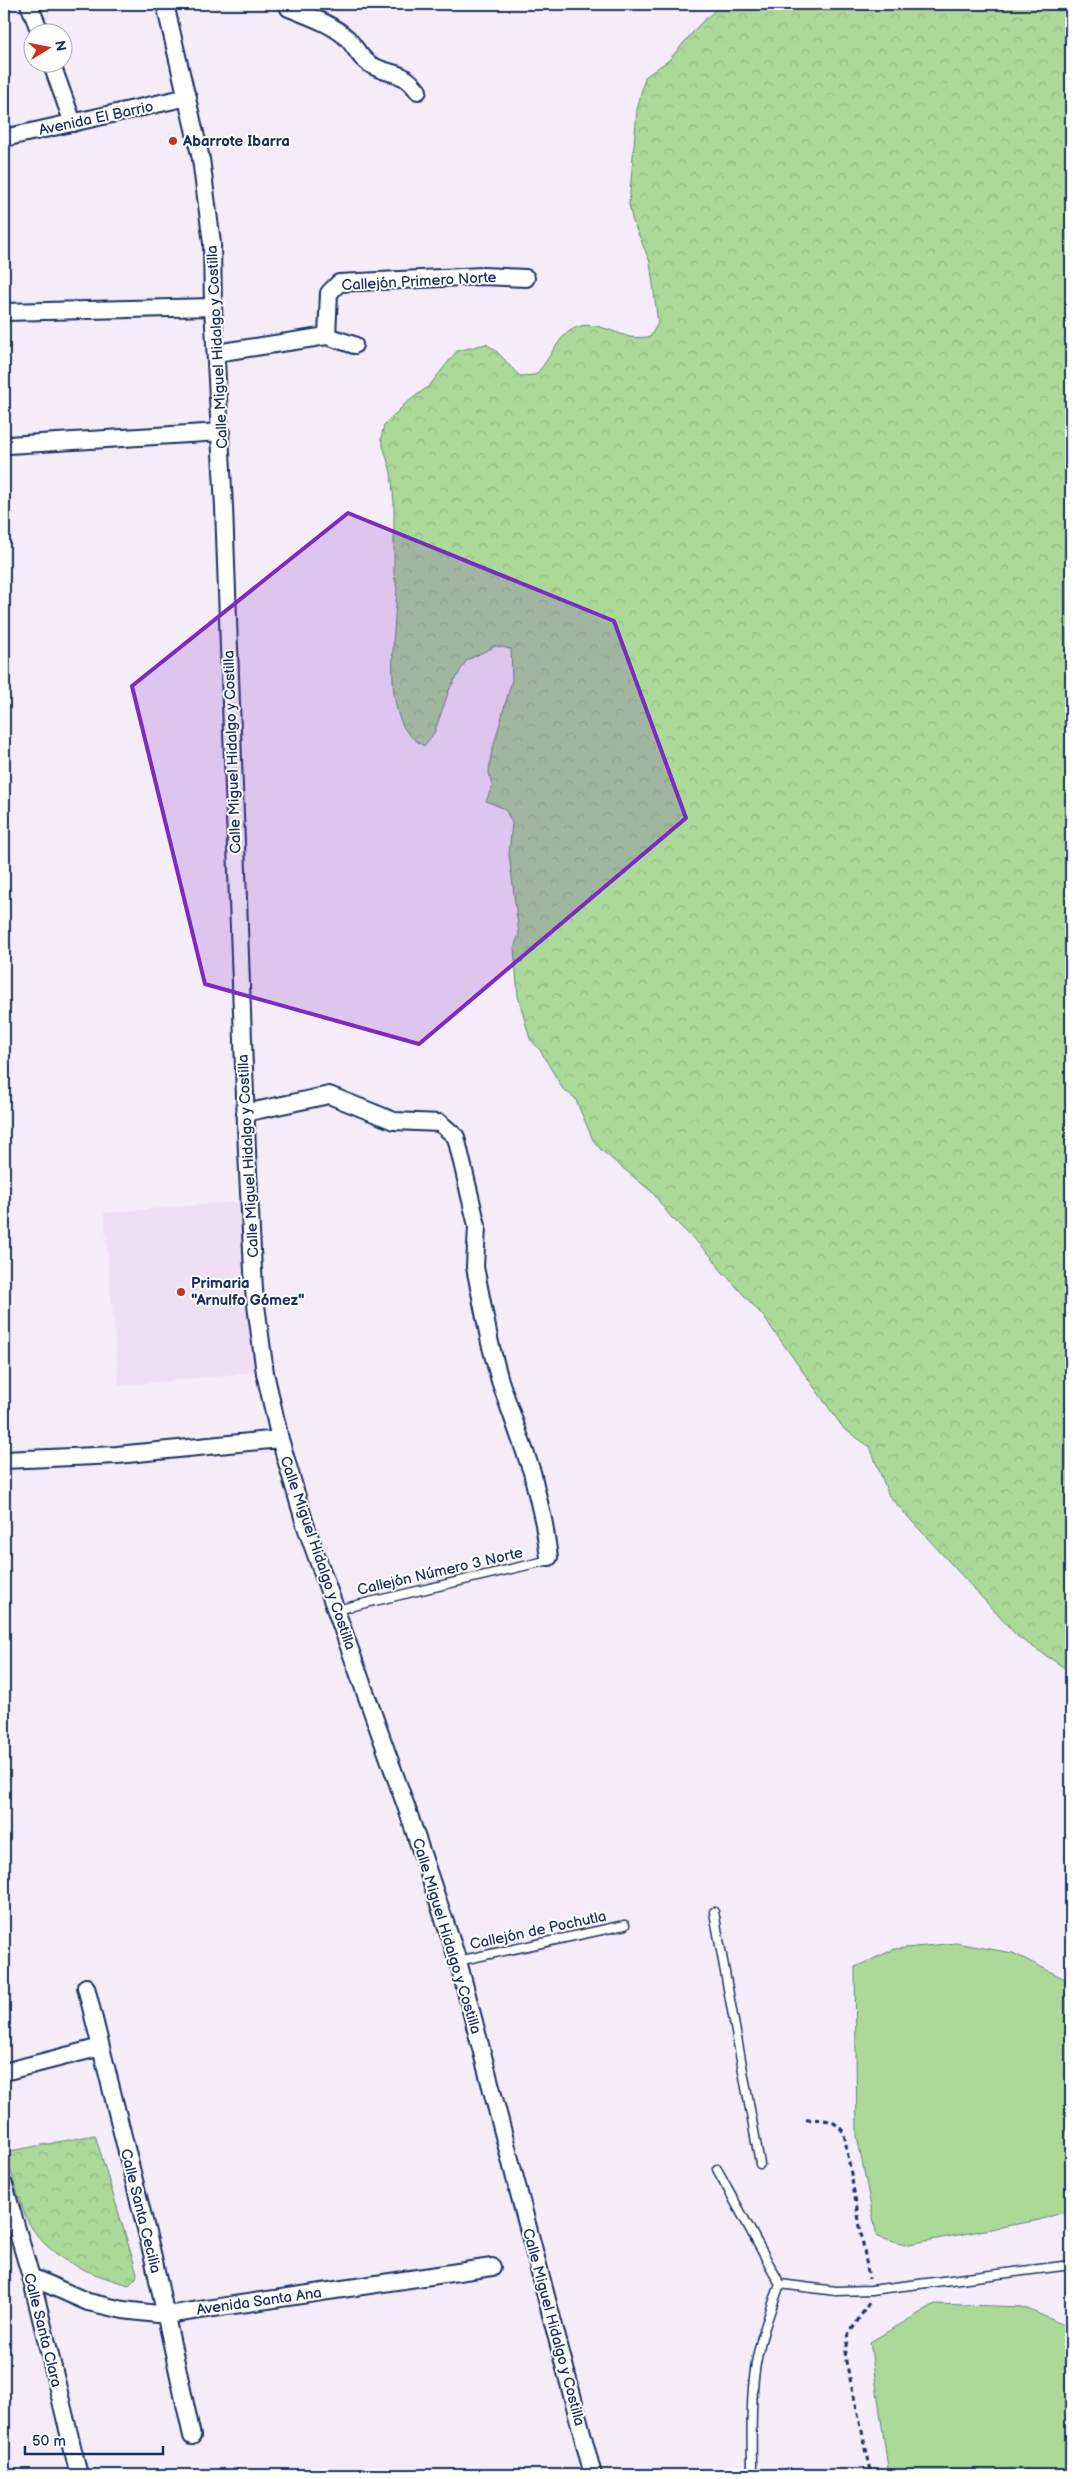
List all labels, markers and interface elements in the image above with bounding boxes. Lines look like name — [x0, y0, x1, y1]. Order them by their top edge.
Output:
north arrow — [22, 22, 72, 72]
text: N — [51, 39, 70, 52]
street label: Avenida El Barrio — [37, 97, 155, 140]
place label: Abarrote Ibarra — [182, 132, 290, 151]
marker: Abarrote Ibarra — [167, 135, 179, 147]
street label: Calle Miguel Hidalgo y Costilla — [203, 245, 232, 449]
street label: Callejón Primero Norte — [341, 268, 497, 295]
street label: Calle Miguel Hidalgo y Costilla — [219, 650, 246, 854]
street label: Calle Miguel Hidalgo y Costilla — [234, 1054, 263, 1258]
place label: Primaria "Arnulfo Gómez" — [191, 1274, 305, 1310]
marker: Primaria "Arnulfo Gómez" — [175, 1286, 187, 1298]
street label: Calle Miguel Hidalgo y Costilla — [275, 1454, 360, 1653]
street label: Callejón Número 3 Norte — [355, 1543, 525, 1600]
street label: Calle Miguel Hidalgo y Costilla — [408, 1836, 485, 2036]
street label: Callejón de Pochutla — [468, 1907, 608, 1954]
street label: Calle Santa Cecilia — [116, 2147, 165, 2275]
street label: Calle Miguel Hidalgo y Costilla — [518, 2226, 589, 2428]
street label: Calle Santa Clara — [19, 2271, 66, 2389]
street label: Avenida Santa Ana — [195, 2283, 323, 2320]
scale bar — [25, 2424, 162, 2456]
text: 50 m — [32, 2432, 66, 2451]

